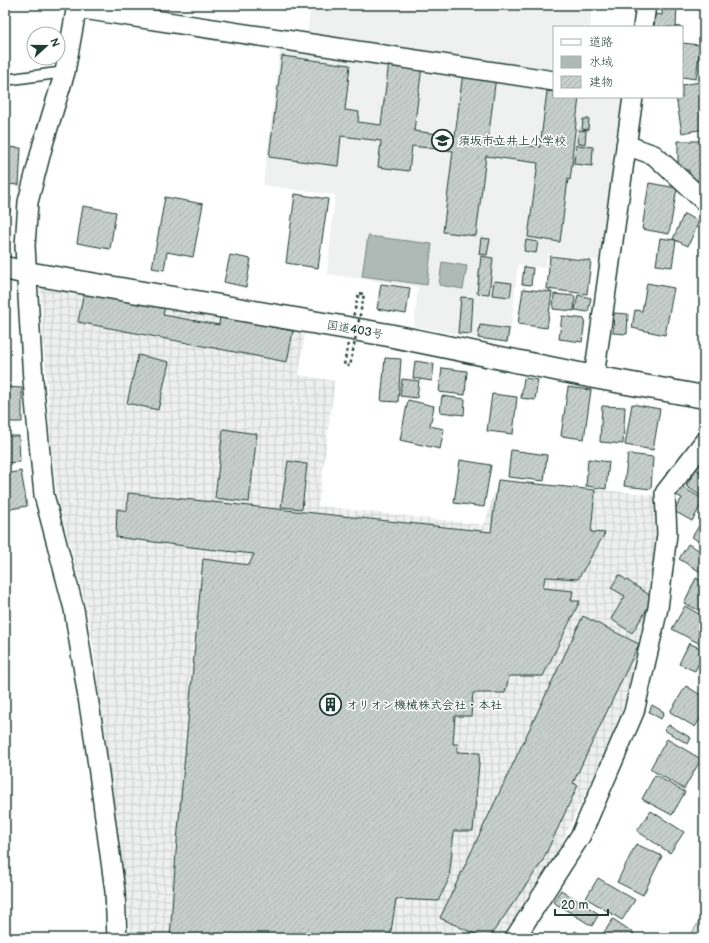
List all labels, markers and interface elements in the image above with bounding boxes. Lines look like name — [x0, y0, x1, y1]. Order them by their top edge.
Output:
north arrow — [26, 26, 66, 66]
legend — [553, 26, 683, 98]
text: 道路 — [589, 35, 613, 50]
text: N — [47, 36, 62, 49]
text: 水域 — [589, 55, 613, 70]
text: 建物 — [589, 75, 613, 90]
school or university icon: 須坂市立井上小学校 — [430, 128, 456, 154]
place label: 須坂市立井上小学校 — [458, 134, 566, 149]
street label: 国道403号 — [325, 318, 385, 342]
building icon: オリオン機械株式会社・本社 — [318, 692, 344, 718]
place label: オリオン機械株式会社・本社 — [346, 698, 502, 713]
scale bar — [555, 891, 608, 917]
text: 20 m — [561, 898, 588, 913]

